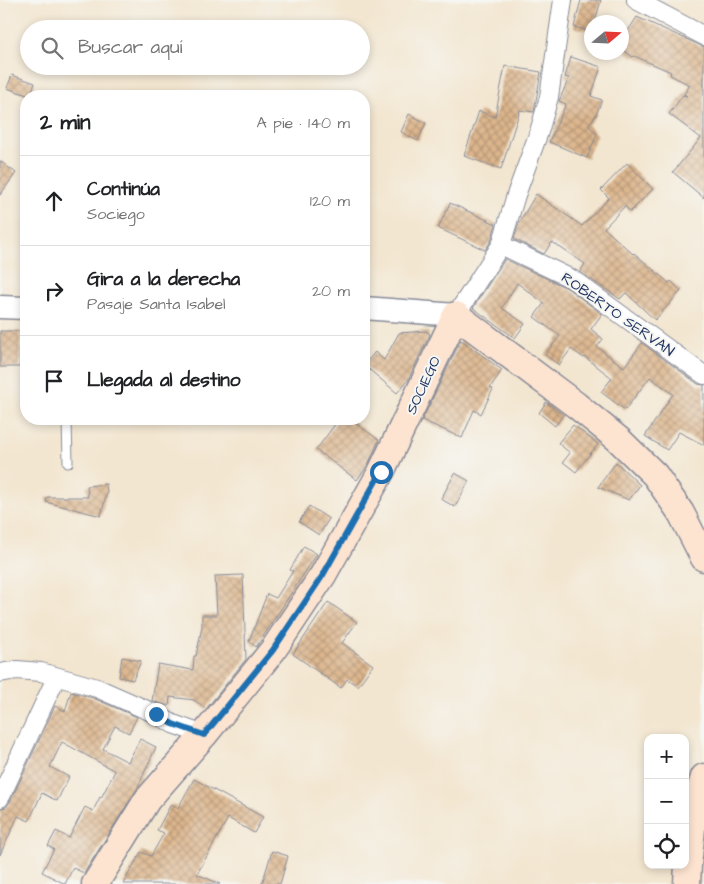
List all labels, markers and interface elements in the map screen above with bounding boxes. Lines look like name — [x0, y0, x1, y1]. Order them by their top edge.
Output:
north arrow — [584, 15, 629, 60]
search box — [20, 20, 370, 75]
icon: search — [38, 34, 66, 62]
text: Buscar aquí — [78, 34, 182, 61]
text: 2 min — [40, 108, 90, 137]
text: A pie · 140 m — [256, 112, 350, 134]
text: Continúa — [87, 176, 160, 203]
icon: ahead — [40, 187, 68, 215]
text: 120 m — [310, 190, 350, 212]
text: Sociego — [87, 203, 145, 225]
text: Gira a la derecha — [87, 266, 240, 293]
street label: ROBERTO SERVAN — [557, 267, 679, 361]
icon: right — [40, 277, 68, 305]
text: 20 m — [312, 280, 350, 302]
text: Pasaje Santa Isabel — [87, 293, 226, 315]
street label: SOCIEGO — [401, 353, 446, 418]
icon: arrive — [40, 367, 68, 395]
text: Llegada al destino — [87, 367, 240, 394]
route start — [370, 461, 393, 484]
route end — [145, 703, 168, 726]
map controls — [644, 734, 689, 869]
button: + — [644, 734, 689, 779]
button: − — [644, 779, 689, 824]
button: locate — [644, 824, 689, 869]

